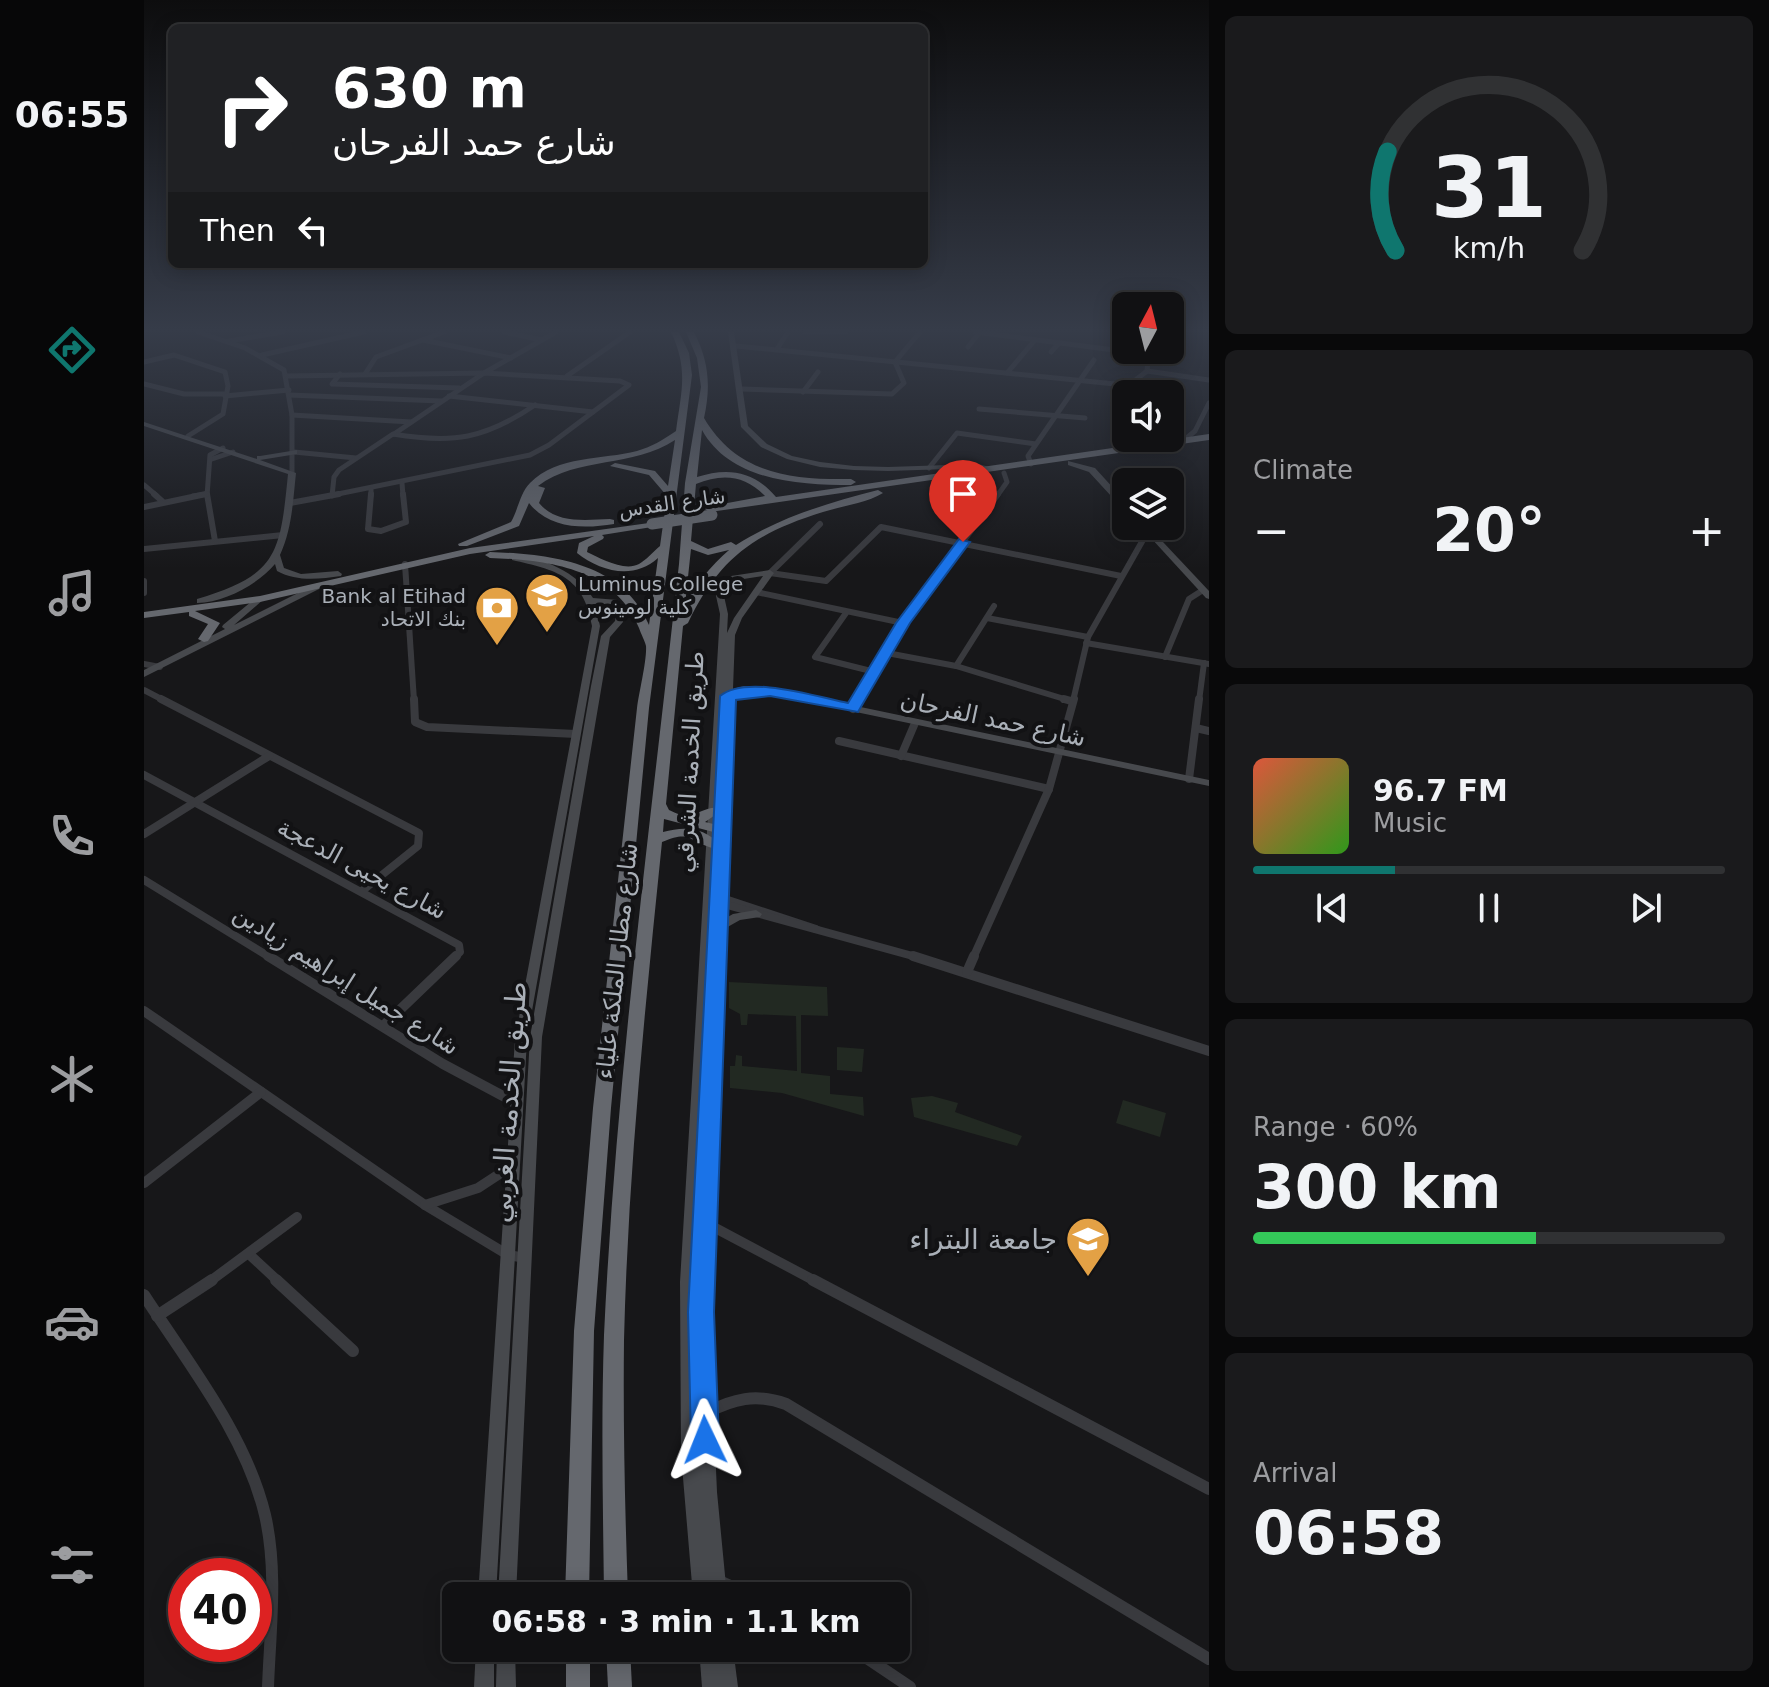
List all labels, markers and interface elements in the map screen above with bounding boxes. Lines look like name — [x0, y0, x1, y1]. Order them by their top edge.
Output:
text: 630 m — [332, 55, 527, 120]
icon: right — [200, 56, 304, 160]
text: 06:55 — [15, 94, 129, 135]
text: شارع حمد الفرحان — [332, 122, 616, 163]
text: 31 — [1431, 140, 1547, 237]
icon: left — [291, 208, 335, 252]
text: Then — [200, 213, 275, 248]
text: km/h — [1453, 231, 1525, 265]
north arrow — [1112, 292, 1184, 364]
map controls — [1112, 292, 1184, 540]
icon: directions — [44, 322, 100, 378]
button: sound — [1112, 380, 1184, 452]
text: Climate — [1253, 455, 1353, 485]
pin — [929, 460, 997, 542]
button: layers — [1112, 468, 1184, 540]
icon: arrive — [941, 472, 985, 516]
street label: شارع القدس — [617, 484, 727, 522]
text: 20° — [1432, 495, 1546, 565]
text: − — [1253, 505, 1290, 556]
text: + — [1688, 505, 1725, 556]
icon: music — [44, 565, 100, 621]
school or university icon: Luminus College كلية لومينوس — [523, 571, 571, 634]
place label: Luminus College كلية لومينوس — [578, 572, 743, 619]
place label: Bank al Etihad بنك الاتحاد — [322, 584, 466, 631]
bank icon: Bank al Etihad بنك الاتحاد — [473, 584, 521, 647]
street label: طريق الخدمة الشرقي — [670, 650, 710, 874]
street label: شارع حمد الفرحان — [898, 686, 1088, 752]
text: 96.7 FM — [1373, 773, 1508, 808]
icon: phone — [44, 808, 100, 864]
text: Music — [1373, 808, 1447, 838]
street label: شارع يحيى الدعجة — [273, 813, 451, 925]
street label: شارع مطار الملكة علياء — [591, 841, 643, 1081]
icon: previous — [1310, 886, 1354, 930]
icon: pause — [1467, 886, 1511, 930]
icon: next — [1624, 886, 1668, 930]
street label: شارع جميل إبراهيم زيادين — [228, 899, 464, 1062]
street label: طريق الخدمة الغربي — [484, 980, 533, 1224]
icon: climate — [44, 1051, 100, 1107]
text: Range · 60% — [1253, 1112, 1418, 1142]
text: 300 km — [1253, 1152, 1502, 1222]
school or university icon: جامعة البتراء — [1064, 1215, 1112, 1278]
place label: جامعة البتراء — [909, 1223, 1057, 1256]
icon: car — [44, 1294, 100, 1350]
position arrow — [663, 1398, 747, 1482]
text: Arrival — [1253, 1458, 1337, 1488]
text: 06:58 — [1253, 1498, 1444, 1568]
icon: filters — [44, 1537, 100, 1593]
speed limit sign: 40 — [168, 1558, 272, 1662]
text: 06:58 · 3 min · 1.1 km — [491, 1604, 861, 1639]

